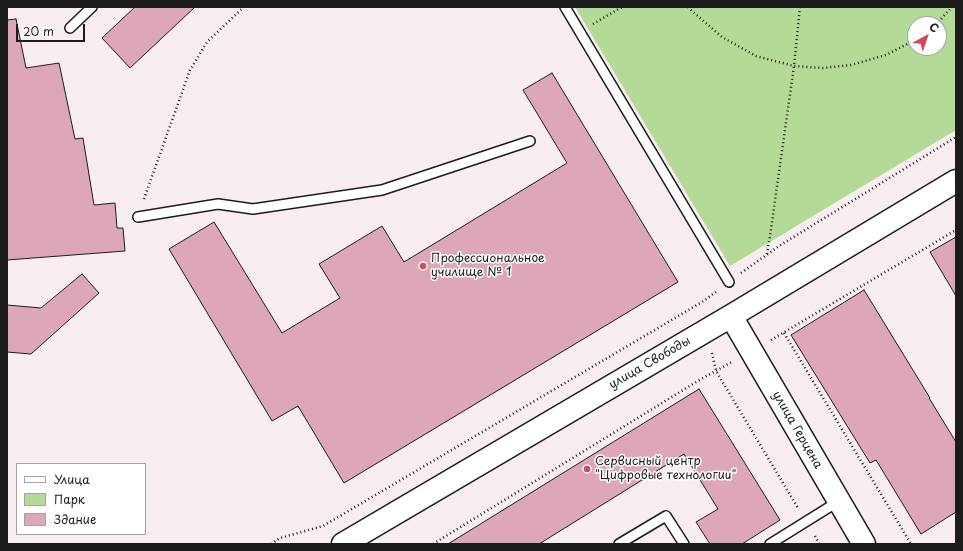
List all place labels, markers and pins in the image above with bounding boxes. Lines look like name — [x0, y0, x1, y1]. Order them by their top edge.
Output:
place label: Профессиональное училище № 1 — [431, 252, 545, 280]
marker: Профессиональное училище № 1 — [418, 261, 428, 271]
place label: Сервисный центр "Цифровые технологии" — [595, 455, 736, 483]
marker: Сервисный центр "Цифровые технологии" — [582, 464, 592, 474]

